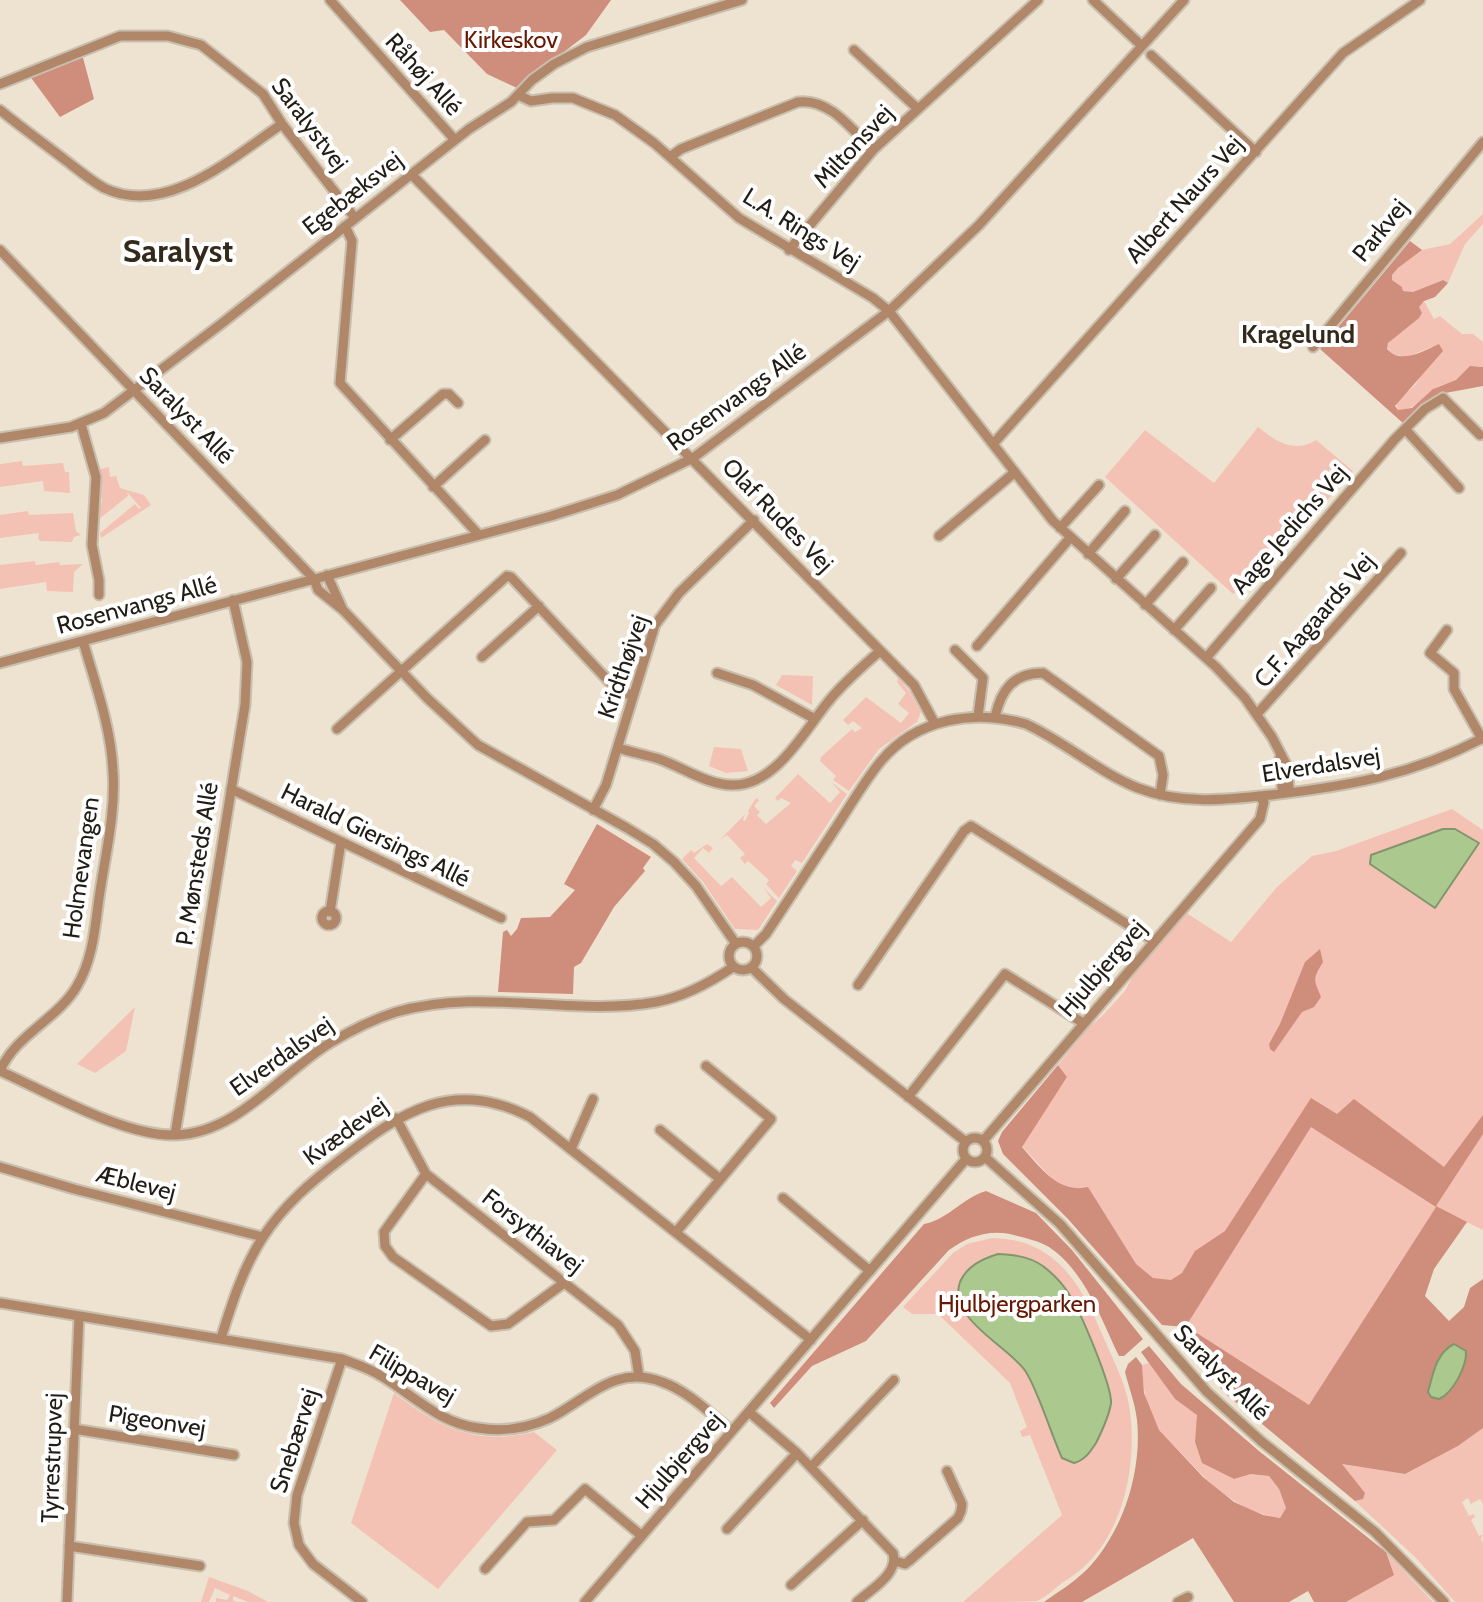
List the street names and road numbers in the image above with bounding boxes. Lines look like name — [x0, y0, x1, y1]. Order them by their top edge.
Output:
street label: Råhøj Allé — [379, 28, 467, 122]
street label: Saralystvej — [265, 73, 353, 177]
street label: Miltonsvej — [808, 99, 900, 195]
street label: Albert Naurs Vej — [1120, 130, 1250, 270]
street label: Egebæksvej — [297, 146, 409, 242]
street label: L.A. Rings Vej — [737, 183, 865, 277]
street label: Parkvej — [1347, 194, 1415, 268]
street label: Rosenvangs Allé — [662, 338, 812, 458]
street label: Saralyst Allé — [133, 362, 239, 470]
street label: Olaf Rudes Vej — [716, 453, 838, 579]
street label: Aage Jedichs Vej — [1226, 459, 1354, 601]
street label: C.F. Aagaards Vej — [1249, 548, 1381, 694]
street label: Rosenvangs Allé — [54, 571, 220, 641]
street label: Kridthøjvej — [593, 611, 655, 723]
street label: Elverdalsvej — [1260, 742, 1382, 790]
street label: Harald Giersings Allé — [276, 778, 474, 894]
street label: P. Mønsteds Allé — [171, 780, 225, 948]
street label: Holmevangen — [58, 795, 106, 941]
street label: Hjulbjergvej — [1053, 915, 1153, 1023]
street label: Elverdalsvej — [225, 1011, 339, 1103]
street label: Kvædevej — [298, 1092, 394, 1172]
street label: Æblevej — [93, 1160, 179, 1208]
street label: Forsythiavej — [476, 1184, 588, 1280]
street label: Saralyst Allé — [1167, 1319, 1275, 1427]
street label: Filippavej — [364, 1339, 460, 1411]
street label: Snebærvej — [265, 1385, 325, 1497]
street label: Tyrrestrupvej — [36, 1392, 70, 1524]
street label: Pigeonvej — [106, 1400, 208, 1444]
street label: Hjulbjergvej — [630, 1407, 730, 1515]

